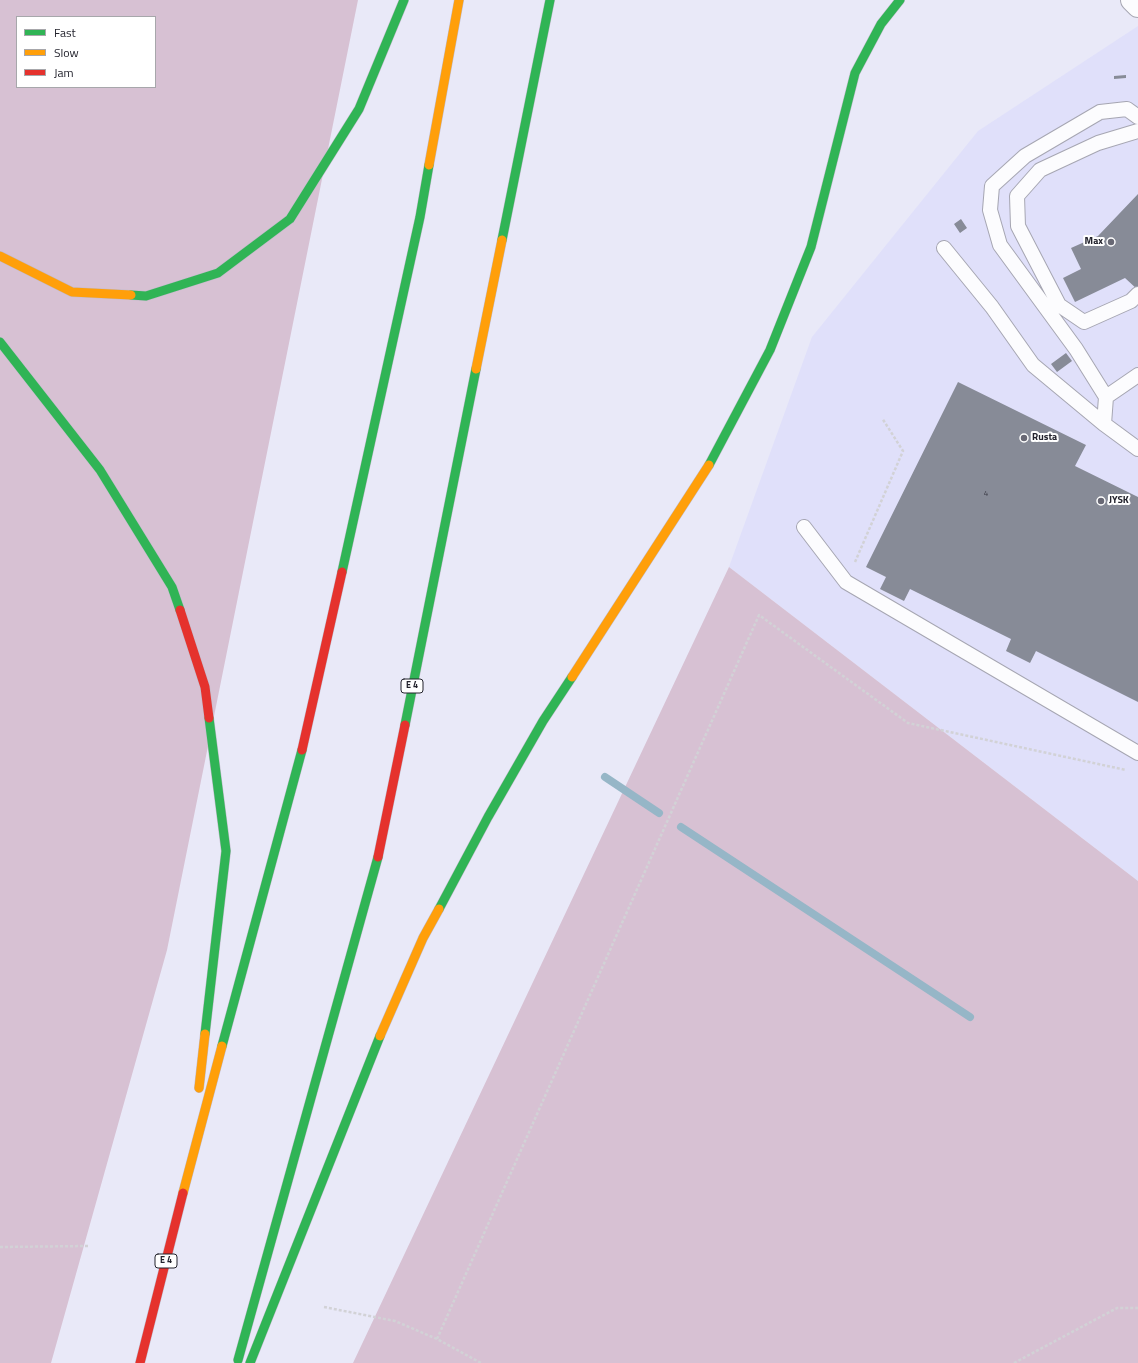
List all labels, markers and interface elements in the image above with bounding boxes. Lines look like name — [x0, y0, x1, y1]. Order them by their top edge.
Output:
legend — [16, 16, 156, 88]
text: Fast — [54, 23, 76, 42]
text: Slow — [54, 43, 79, 62]
text: Jam — [54, 63, 74, 82]
place label: Max — [1085, 236, 1103, 248]
marker: Max — [1106, 237, 1116, 247]
place label: Rusta — [1032, 432, 1057, 444]
marker: Rusta — [1019, 433, 1029, 443]
house number: 4 — [984, 489, 988, 499]
place label: JYSK — [1109, 495, 1129, 507]
marker: JYSK — [1096, 496, 1106, 506]
road number: E 4 — [401, 679, 423, 693]
road number: E 4 — [155, 1254, 177, 1268]

